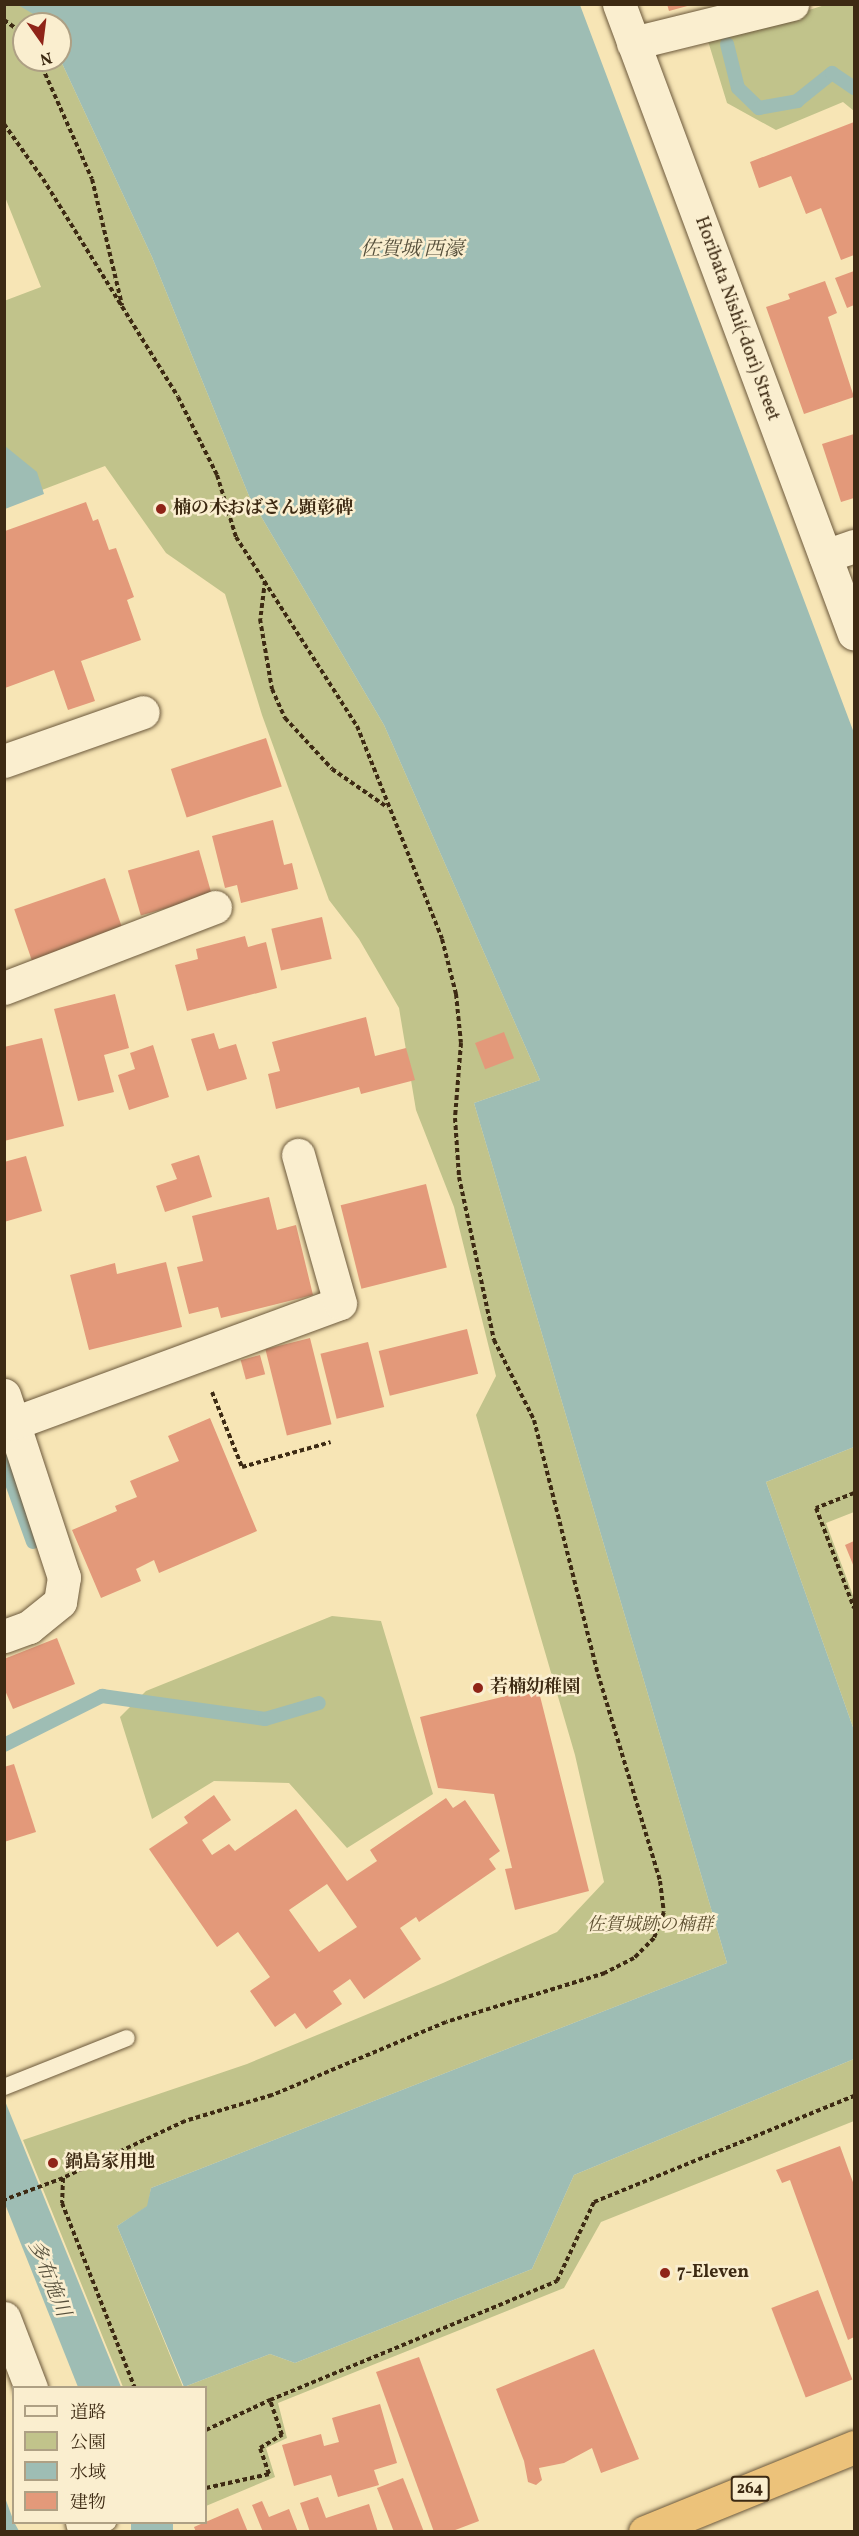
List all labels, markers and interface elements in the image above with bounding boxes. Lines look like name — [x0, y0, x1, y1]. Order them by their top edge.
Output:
north arrow — [12, 12, 72, 72]
text: N — [38, 45, 54, 70]
street label: Horibata Nishi(-dori) Street — [689, 214, 783, 424]
water label: 佐賀城 西濠 — [360, 238, 464, 262]
place label: 楠の木おばさん顕彰碑 — [173, 498, 353, 520]
marker: 楠の木おばさん顕彰碑 — [154, 502, 168, 516]
place label: 若楠幼稚園 — [490, 1677, 580, 1699]
marker: 若楠幼稚園 — [471, 1681, 485, 1695]
park label: 佐賀城跡の楠群 — [587, 1915, 713, 1937]
place label: 鍋島家用地 — [65, 2152, 155, 2174]
marker: 鍋島家用地 — [46, 2156, 60, 2170]
water label: 多布施川 — [22, 2237, 74, 2321]
place label: 7-Eleven — [677, 2262, 749, 2284]
marker: 7-Eleven — [658, 2266, 672, 2280]
legend — [12, 2386, 207, 2524]
text: 道路 — [70, 2401, 106, 2426]
text: 公園 — [70, 2431, 106, 2456]
text: 水域 — [70, 2461, 106, 2486]
road number: 264 — [730, 2476, 770, 2502]
text: 建物 — [70, 2491, 106, 2516]

